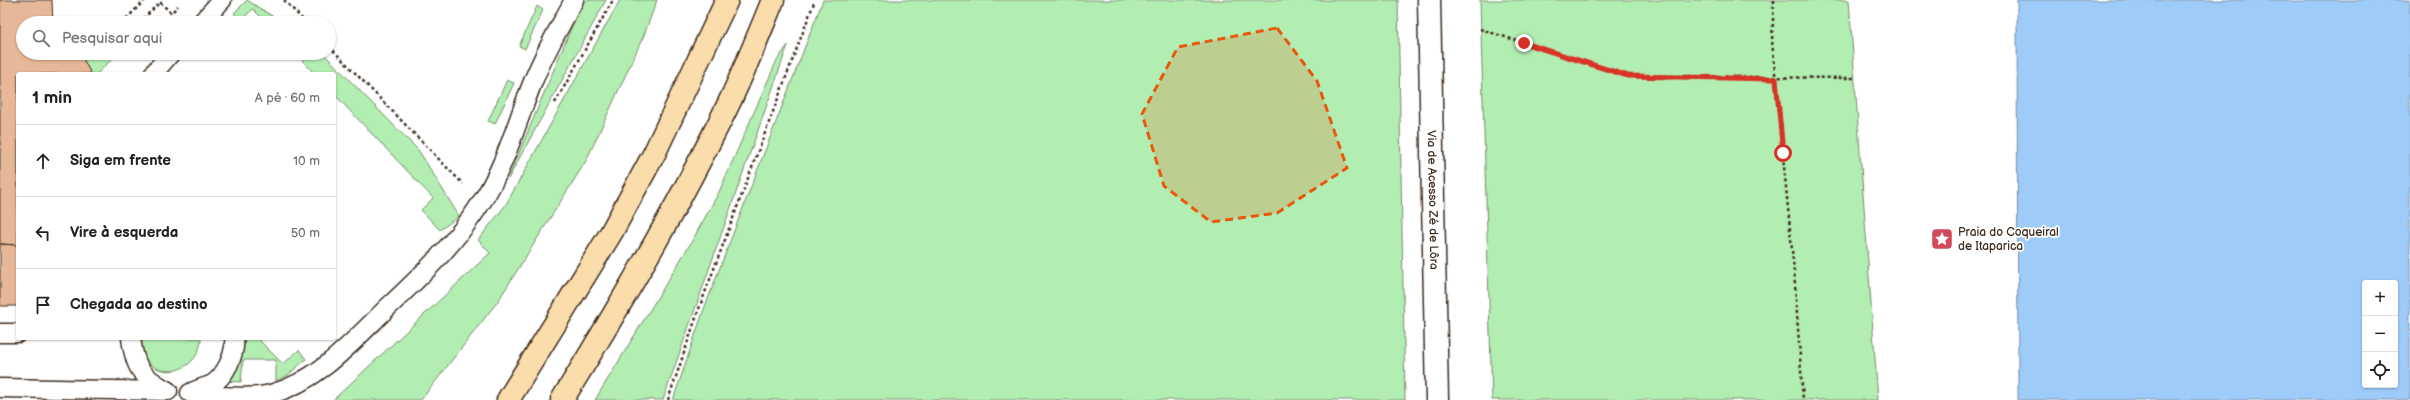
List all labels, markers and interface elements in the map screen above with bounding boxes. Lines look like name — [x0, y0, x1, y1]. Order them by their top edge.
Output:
search box — [16, 16, 336, 60]
icon: search — [30, 27, 52, 49]
text: Pesquisar aqui — [62, 29, 162, 48]
route end — [1515, 34, 1533, 52]
text: 1 min — [32, 88, 72, 108]
text: A pé · 60 m — [255, 90, 320, 106]
street label: Via de Acesso Zé de Lôra — [1424, 130, 1442, 270]
route start — [1774, 144, 1792, 162]
icon: ahead — [32, 150, 54, 172]
text: Siga em frente — [70, 151, 171, 170]
text: 10 m — [293, 153, 320, 169]
icon: left — [32, 222, 54, 244]
text: Vire à esquerda — [70, 223, 178, 242]
text: 50 m — [291, 225, 320, 241]
place label: Praia do Coqueiral de Itaparica — [1958, 225, 2059, 254]
place icon: Praia do Coqueiral de Itaparica — [1929, 226, 1955, 252]
map controls — [2362, 280, 2398, 388]
button: + — [2362, 280, 2398, 316]
icon: arrive — [32, 294, 54, 316]
text: Chegada ao destino — [70, 295, 208, 314]
button: − — [2362, 316, 2398, 352]
button: locate — [2362, 352, 2398, 388]

